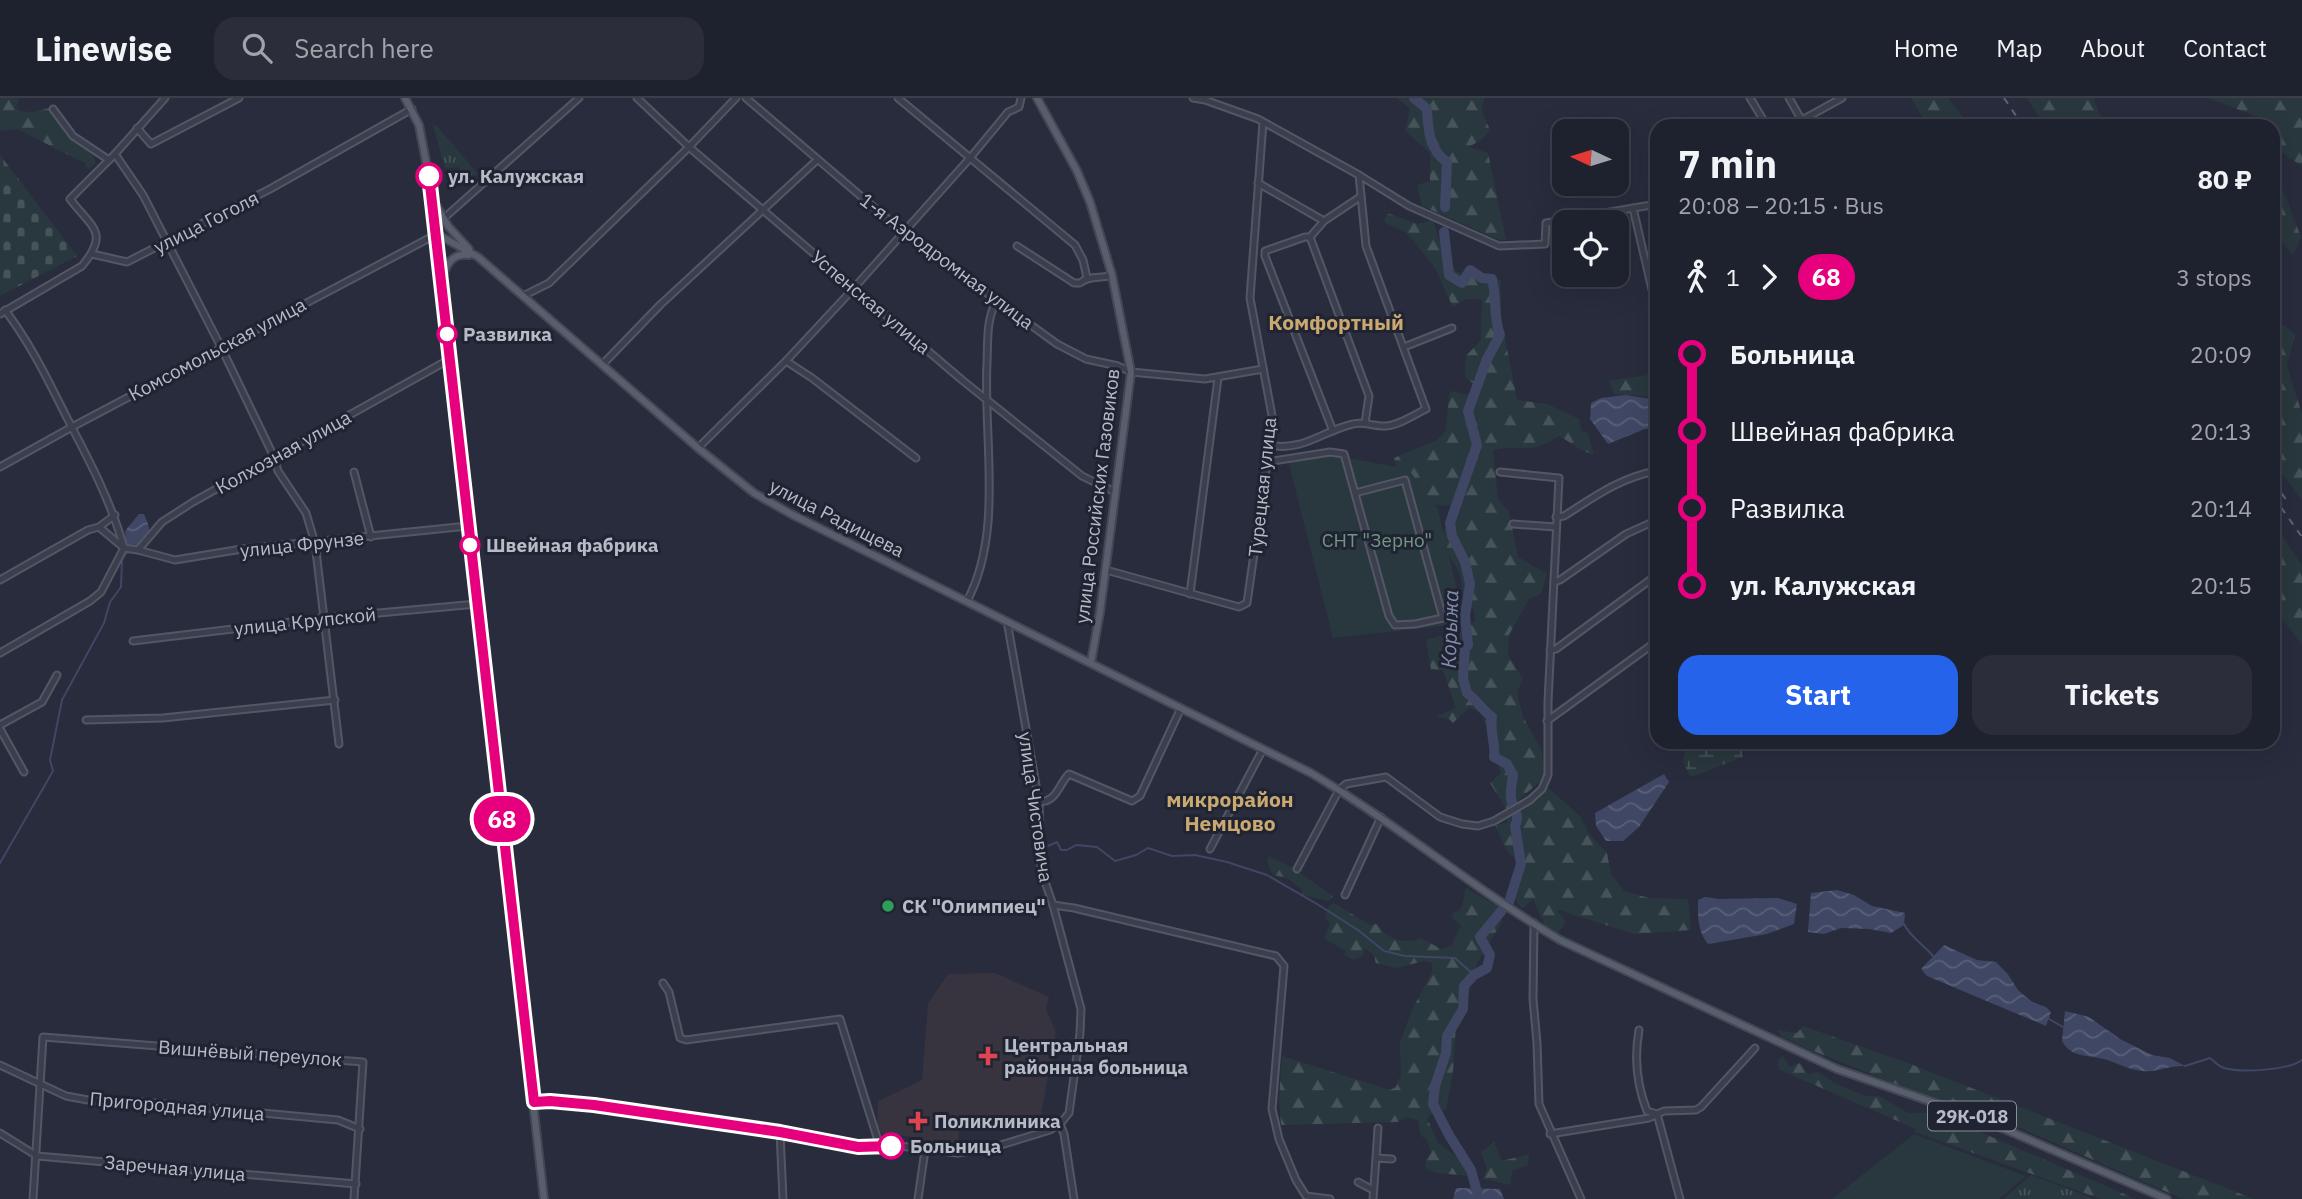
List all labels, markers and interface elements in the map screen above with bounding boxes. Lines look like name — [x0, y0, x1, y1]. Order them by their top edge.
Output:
search box — [214, 17, 704, 80]
text: Linewise — [35, 27, 172, 70]
icon: search — [238, 29, 276, 67]
text: Search here — [294, 31, 434, 65]
text: Home — [1894, 32, 1958, 64]
text: Map — [1996, 32, 2042, 64]
text: About — [2080, 32, 2145, 64]
text: Contact — [2183, 32, 2267, 64]
north arrow — [1552, 119, 1629, 196]
map controls — [1552, 119, 1629, 287]
text: 7 min — [1678, 139, 1777, 188]
text: 80 ₽ — [2197, 162, 2252, 196]
marker: ул. Калужская — [416, 163, 442, 189]
place label: ул. Калужская — [448, 164, 584, 188]
street label: улица Гоголя — [149, 185, 263, 259]
street label: 1-я Аэродромная улица — [855, 188, 1039, 334]
text: 20:08 – 20:15 · Bus — [1678, 190, 1884, 220]
button: locate — [1552, 210, 1629, 287]
street label: Успенская улица — [806, 245, 936, 359]
icon: walk — [1678, 258, 1716, 296]
icon: forward — [1750, 258, 1788, 296]
text: 68 — [1812, 261, 1841, 293]
text: 1 — [1726, 262, 1740, 292]
text: 3 stops — [2176, 262, 2252, 292]
street label: Комсомольская улица — [124, 292, 310, 406]
district label: Комфортный — [1268, 308, 1404, 336]
place label: Развилка — [463, 322, 552, 346]
marker: Развилка — [437, 324, 457, 344]
text: Больница — [1730, 337, 1855, 371]
text: 20:09 — [2190, 339, 2252, 369]
street label: улица Российских Газовиков — [1069, 367, 1125, 625]
street label: Колхозная улица — [211, 405, 355, 499]
text: Швейная фабрика — [1730, 414, 1955, 448]
street label: Турецкая улица — [1243, 416, 1281, 558]
text: 20:13 — [2190, 416, 2252, 446]
street label: улица Радищева — [765, 474, 909, 562]
text: Развилка — [1730, 491, 1845, 525]
text: 20:14 — [2190, 493, 2252, 523]
street label: улица Фрунзе — [239, 526, 365, 562]
park label: СНТ "Зерно" — [1322, 528, 1432, 552]
place label: Швейная фабрика — [486, 533, 659, 557]
marker: Швейная фабрика — [460, 535, 480, 555]
text: ул. Калужская — [1730, 568, 1916, 602]
text: 20:15 — [2190, 570, 2252, 600]
water label: Корыжа — [1434, 589, 1464, 669]
street label: улица Крупской — [233, 602, 377, 640]
button: Start — [1678, 655, 1958, 735]
button: Tickets — [1972, 655, 2252, 735]
street label: улица Чистовича — [1014, 730, 1058, 884]
district label: микрорайон Немцово — [1166, 785, 1294, 837]
line badge: 68 — [470, 796, 534, 842]
text: 68 — [488, 803, 516, 835]
place label: СК "Олимпиец" — [902, 894, 1046, 918]
marker: СК "Олимпиец" — [880, 898, 896, 914]
place label: Центральная районная больница — [1004, 1033, 1188, 1079]
street label: Вишнёвый переулок — [157, 1035, 343, 1071]
marker: Центральная районная больница — [978, 1046, 998, 1066]
street label: Пригородная улица — [89, 1086, 265, 1126]
road number: 29К-018 — [1928, 1101, 2016, 1130]
place label: Поликлиника — [934, 1109, 1061, 1133]
marker: Поликлиника — [908, 1111, 928, 1131]
marker: Больница — [878, 1133, 904, 1159]
place label: Больница — [910, 1134, 1002, 1158]
street label: Заречная улица — [103, 1150, 247, 1186]

